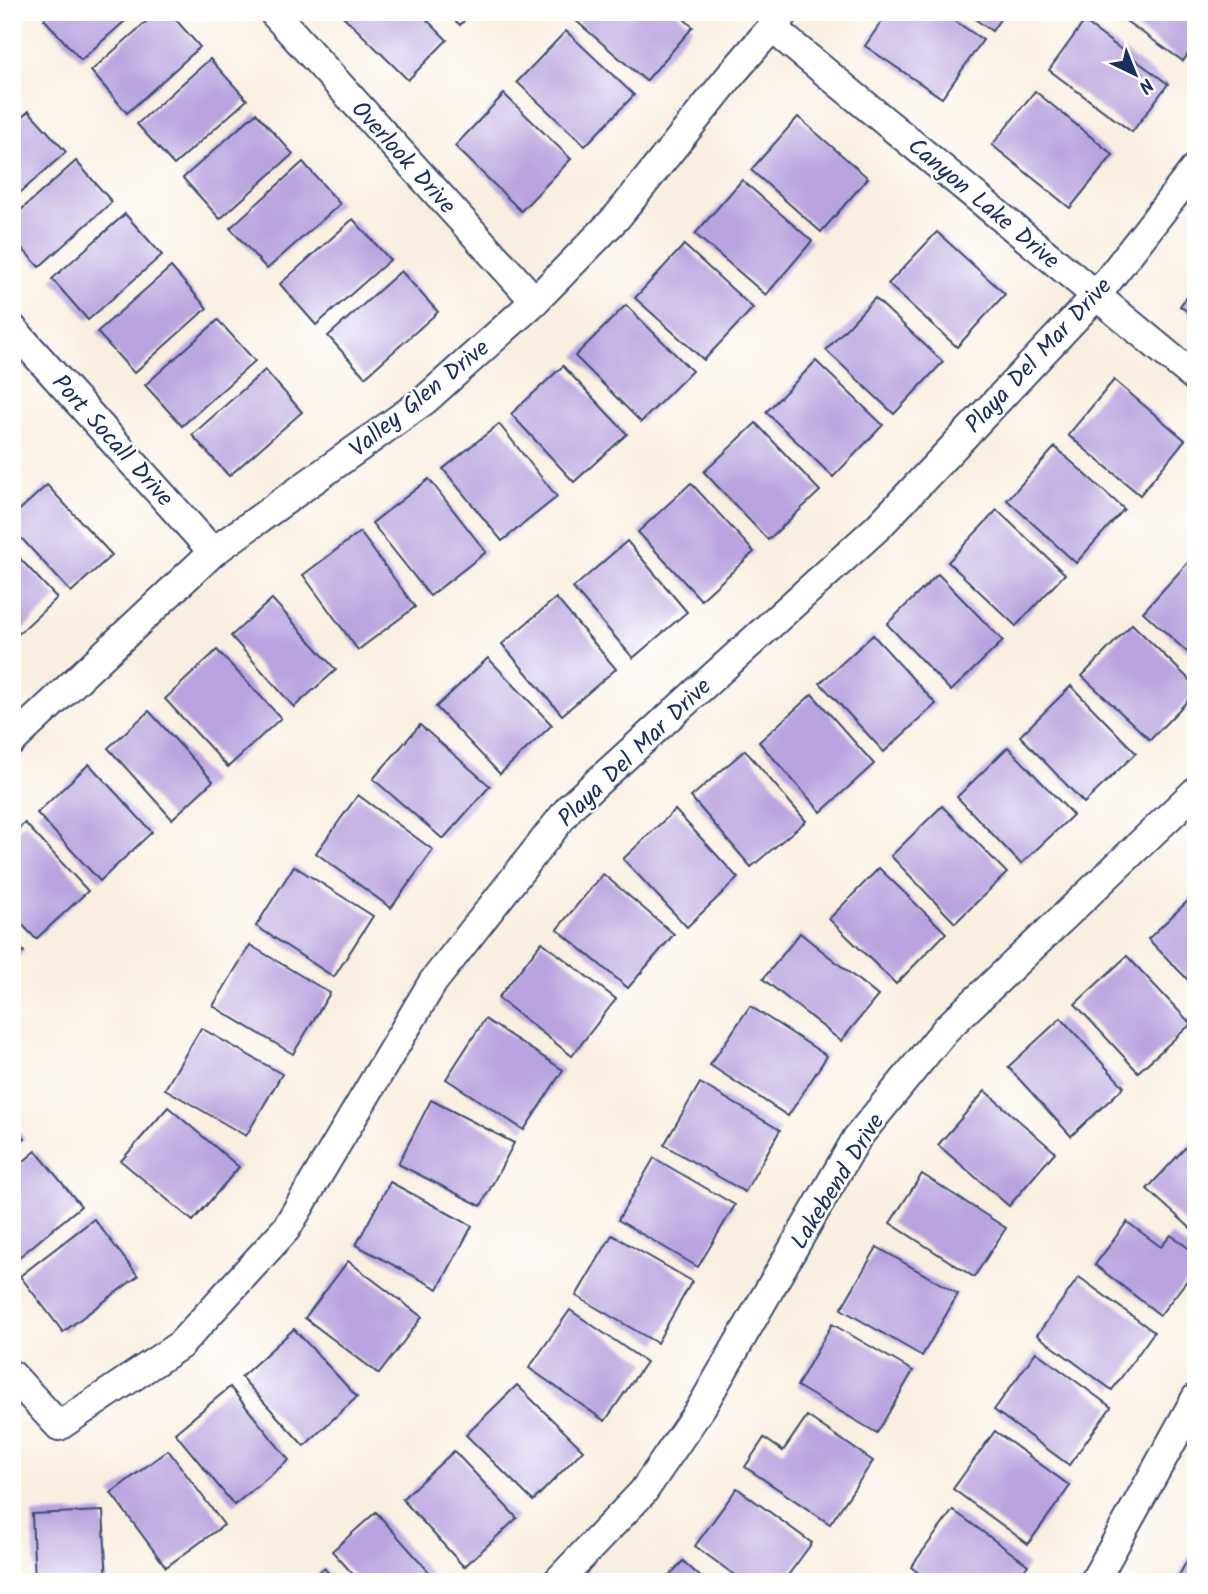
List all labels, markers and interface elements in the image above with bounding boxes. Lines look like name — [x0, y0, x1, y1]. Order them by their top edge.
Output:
north arrow — [1100, 38, 1170, 108]
text: N — [1131, 70, 1160, 100]
street label: Overlook Drive — [341, 92, 465, 224]
street label: Canyon Lake Drive — [898, 128, 1068, 280]
street label: Playa Del Mar Drive — [956, 269, 1122, 443]
street label: Valley Glen Drive — [341, 330, 499, 468]
street label: Port Socall Drive — [41, 366, 183, 517]
street label: Playa Del Mar Drive — [549, 669, 721, 837]
street label: Lakebend Drive — [781, 1106, 896, 1258]

